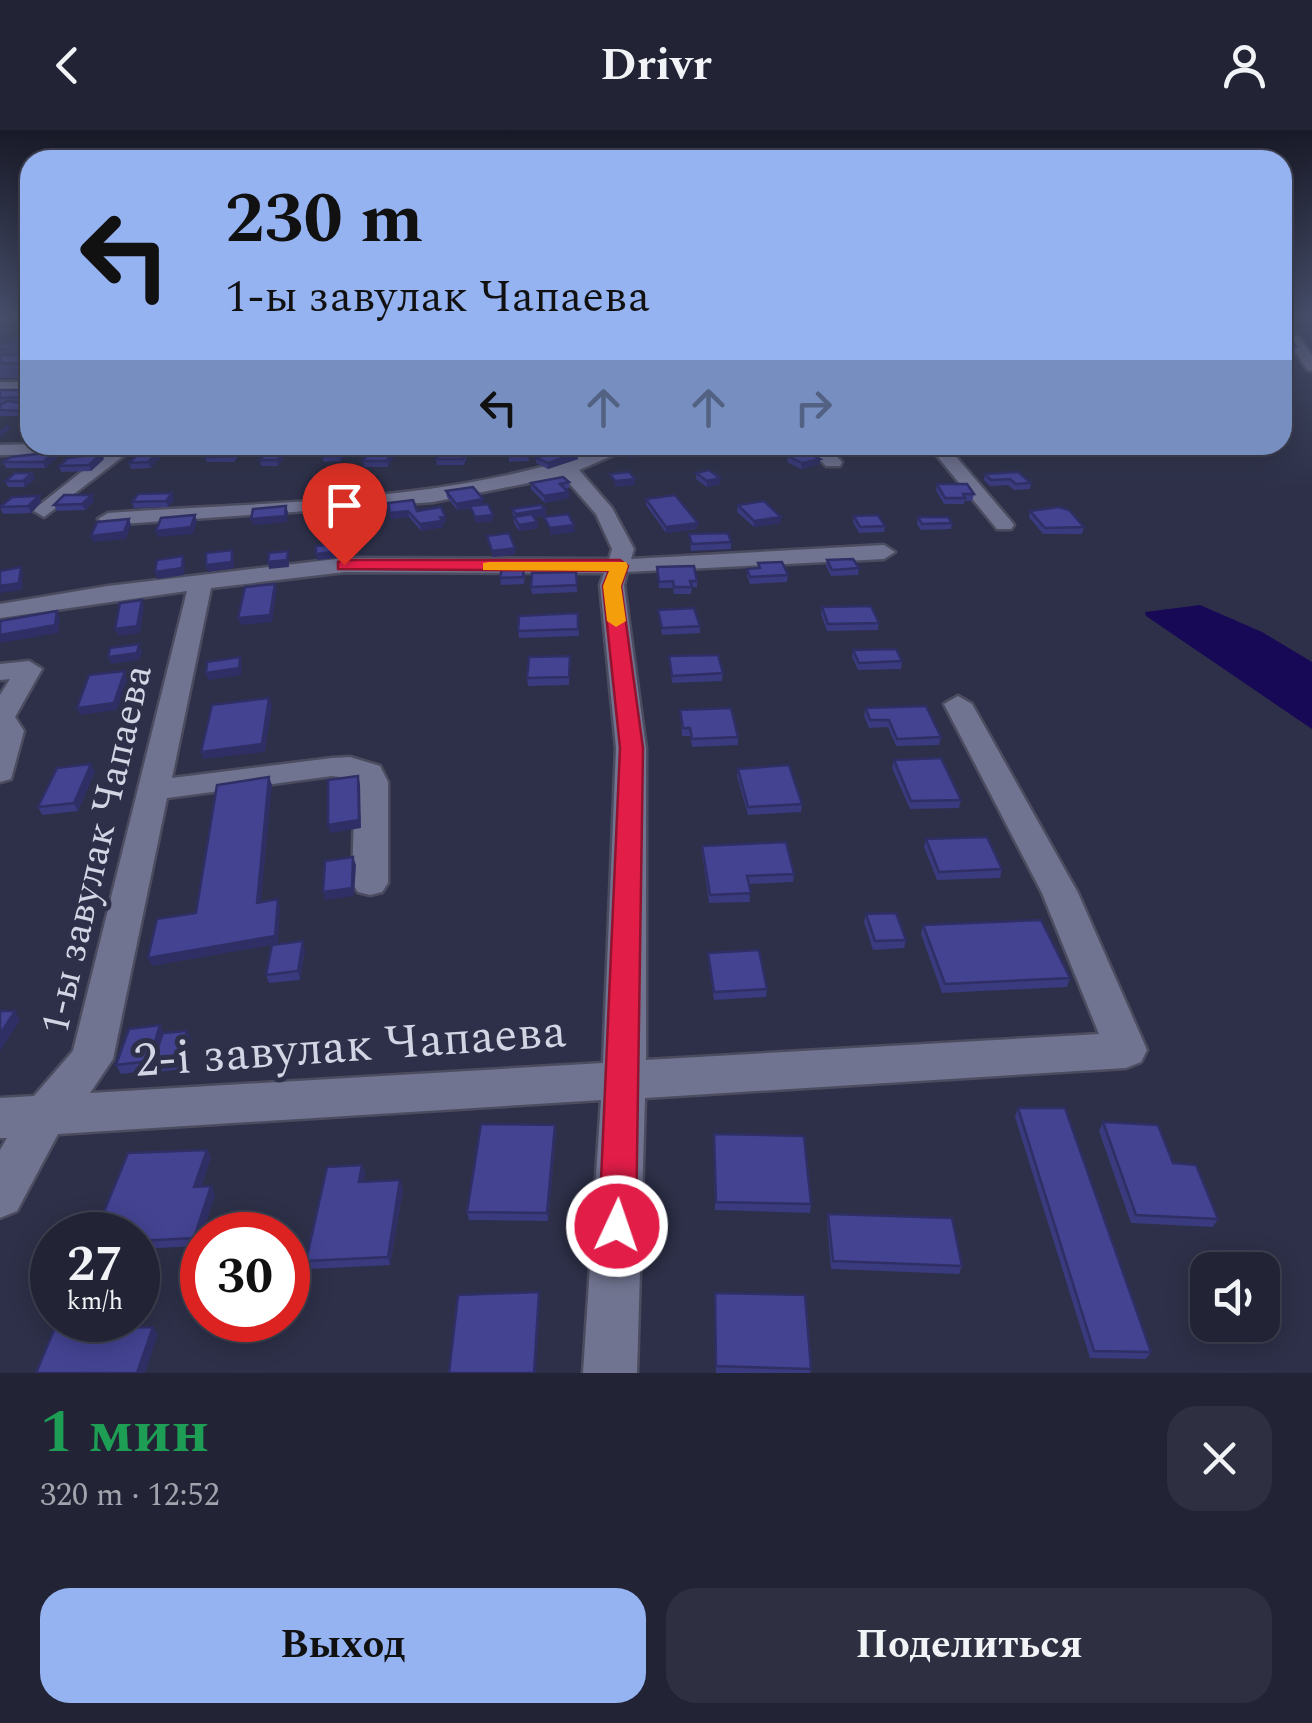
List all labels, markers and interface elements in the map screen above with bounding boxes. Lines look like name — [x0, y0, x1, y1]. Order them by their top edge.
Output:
text: Drivr — [600, 31, 712, 100]
icon: back — [40, 38, 95, 93]
icon: person — [1217, 38, 1272, 93]
text: 230 m — [225, 167, 423, 273]
icon: left — [60, 190, 190, 320]
text: 1-ы завулак Чапаева — [225, 263, 650, 332]
icon: left — [471, 380, 526, 435]
icon: ahead — [576, 380, 631, 435]
icon: ahead — [681, 380, 736, 435]
icon: right — [786, 380, 841, 435]
pin — [302, 463, 387, 566]
icon: arrive — [317, 478, 372, 533]
street label: 1-ы завулак Чапаева — [25, 658, 170, 1040]
street label: 2-і завулак Чапаева — [132, 995, 569, 1098]
position arrow — [565, 1174, 669, 1278]
speed limit sign: 30 — [180, 1212, 310, 1342]
text: 27 — [67, 1227, 123, 1303]
map controls — [1190, 1252, 1280, 1342]
button: sound — [1190, 1252, 1280, 1342]
text: km/h — [67, 1283, 123, 1321]
text: 1 мин — [40, 1387, 209, 1479]
button: close — [1167, 1406, 1272, 1511]
text: 320 m · 12:52 — [40, 1471, 220, 1520]
button: Выход — [40, 1588, 646, 1703]
button: Поделиться — [666, 1588, 1272, 1703]

